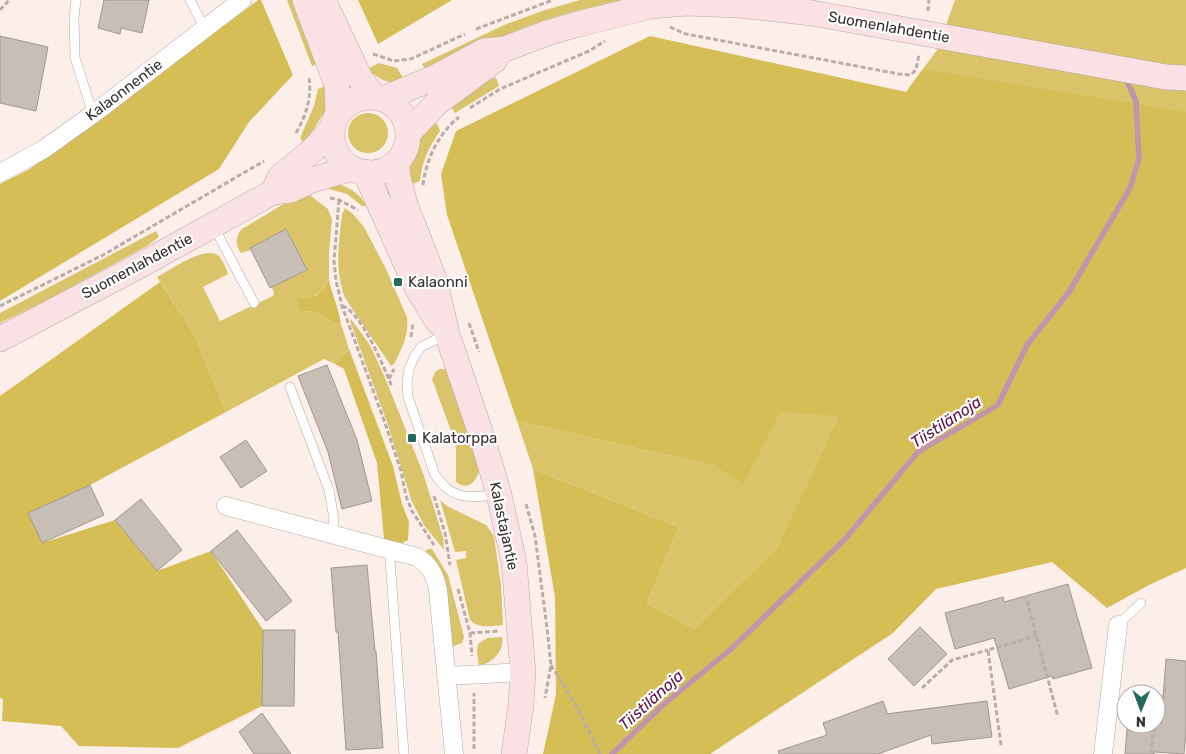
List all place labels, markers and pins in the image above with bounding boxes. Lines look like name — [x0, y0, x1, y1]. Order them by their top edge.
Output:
place label: Kalaonni — [408, 273, 468, 291]
marker: Kalaonni — [392, 276, 404, 288]
place label: Kalatorppa — [422, 429, 497, 447]
marker: Kalatorppa — [406, 432, 418, 444]

